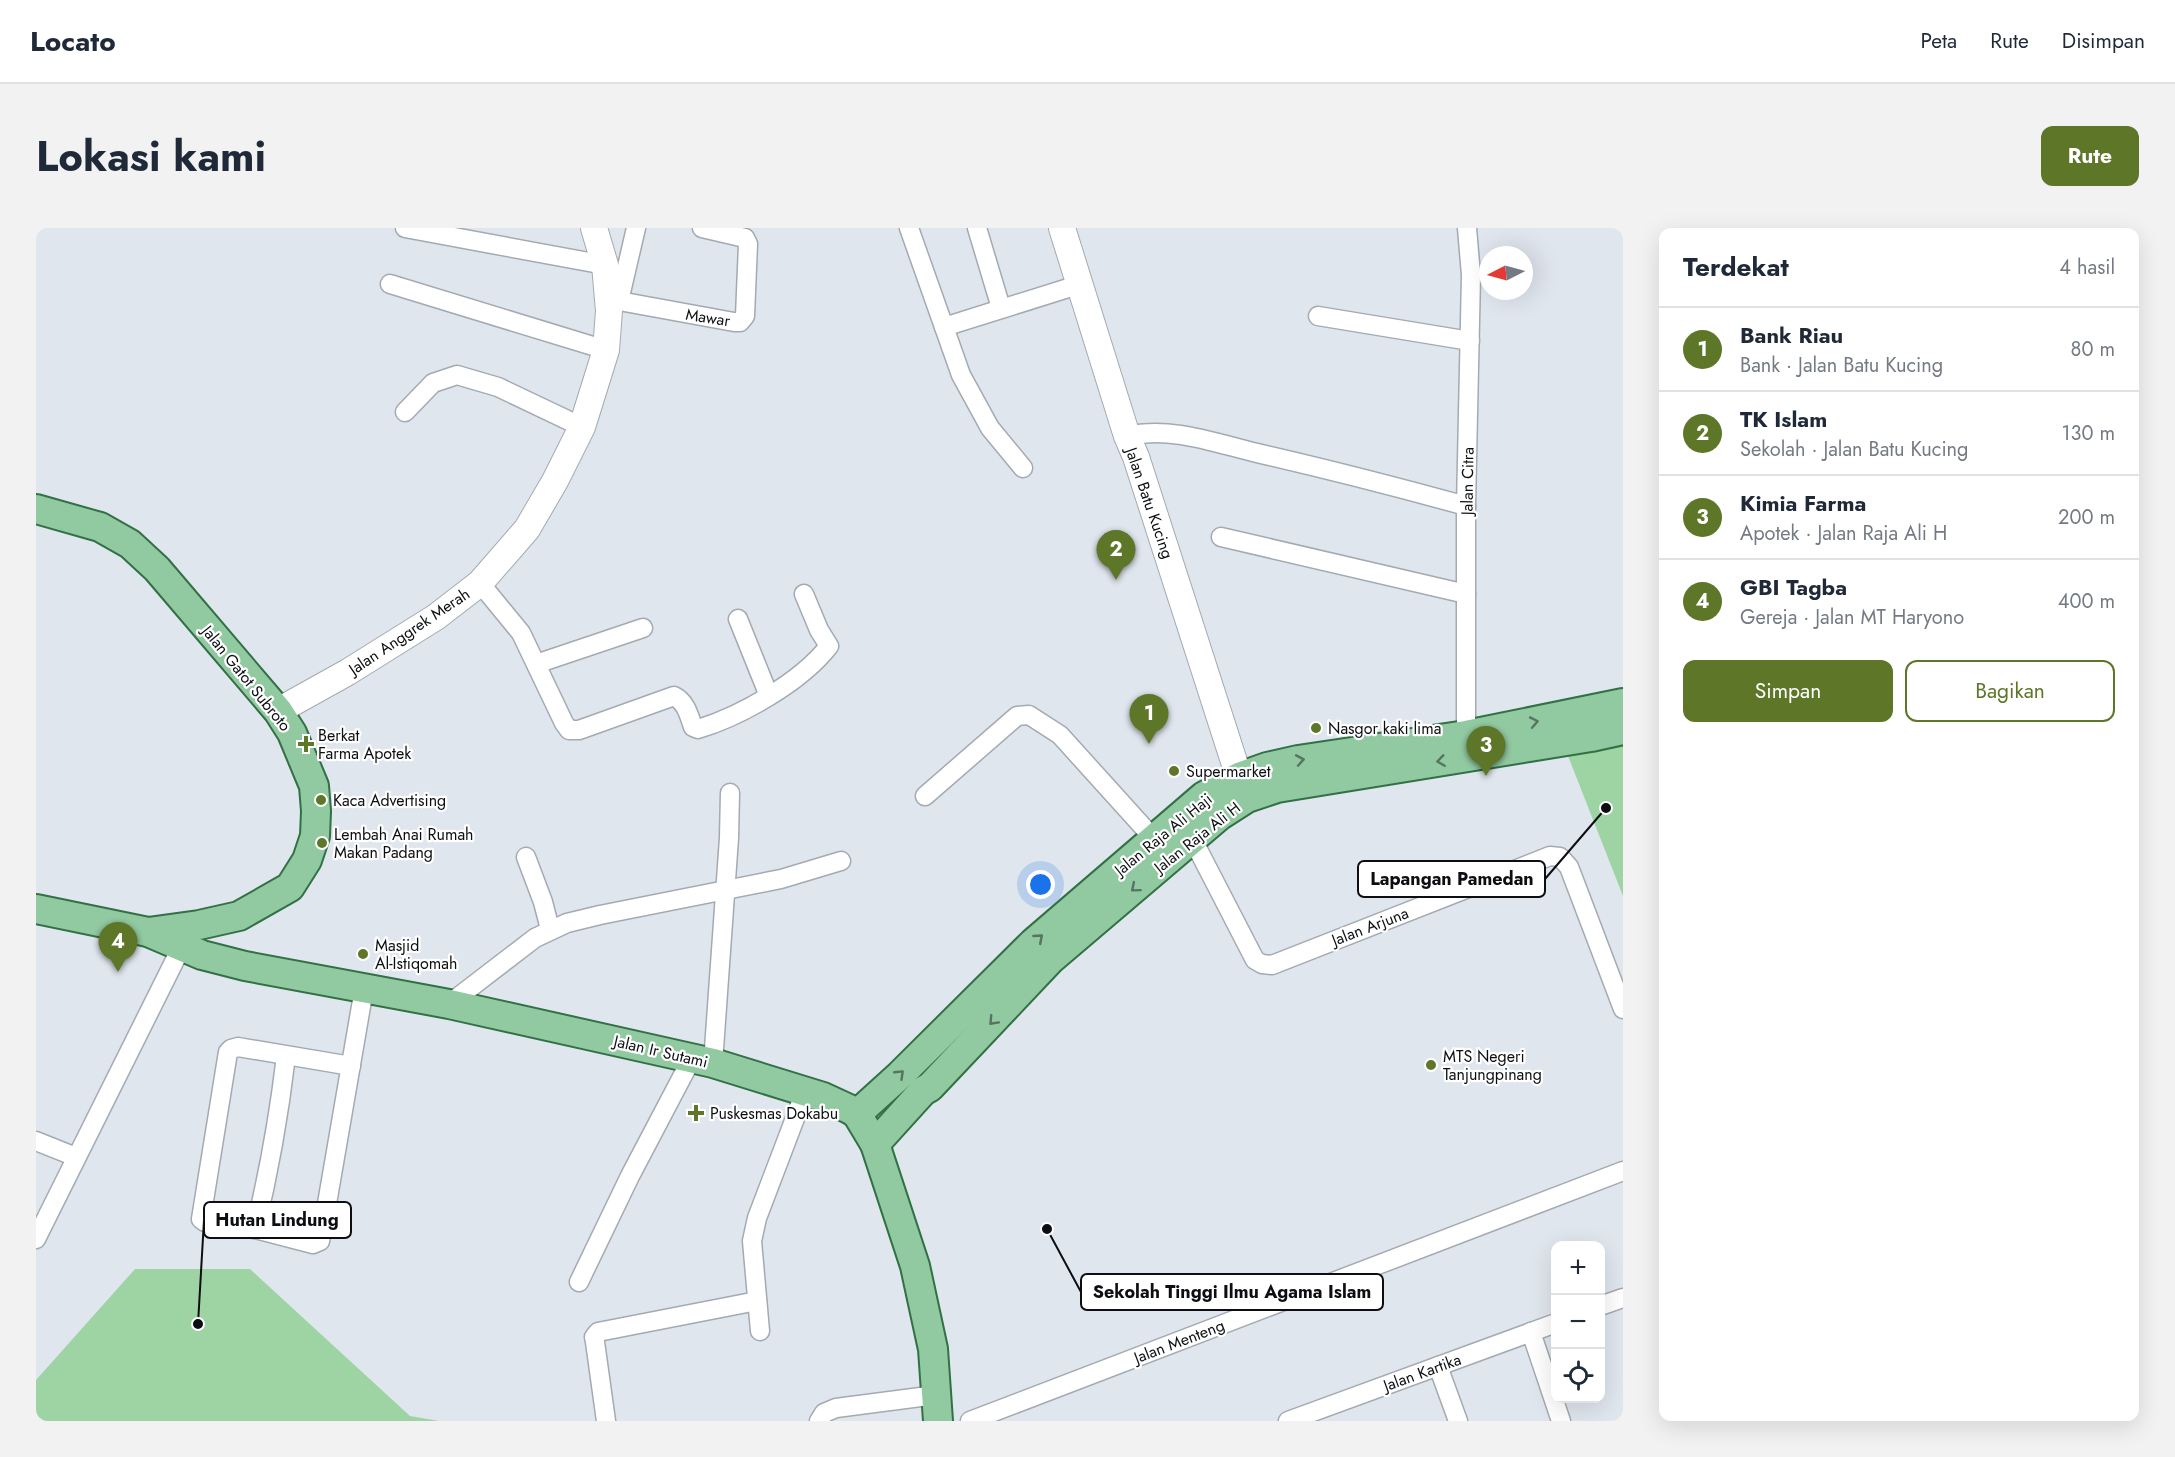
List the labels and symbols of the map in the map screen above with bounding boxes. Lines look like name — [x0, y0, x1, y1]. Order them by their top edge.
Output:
north arrow — [1479, 246, 1533, 300]
street label: Mawar — [684, 303, 732, 332]
street label: Jalan Batu Kucing — [1119, 443, 1179, 562]
street label: Jalan Citra — [1455, 447, 1480, 517]
pin: 2 — [1096, 530, 1136, 580]
street label: Jalan Anggrek Merah — [343, 582, 474, 682]
street label: Jalan Gatot Subroto — [195, 619, 297, 736]
pin: 1 — [1130, 694, 1168, 744]
one-way arrow — [1529, 716, 1539, 729]
place label: Nasgor kaki lima — [1328, 717, 1441, 740]
marker: Nasgor kaki lima — [1309, 721, 1323, 735]
place label: Berkat Farma Apotek — [318, 724, 412, 765]
pin: 3 — [1466, 726, 1506, 776]
marker: Berkat Farma Apotek — [299, 737, 313, 751]
one-way arrow — [1295, 754, 1305, 767]
one-way arrow — [1437, 755, 1446, 767]
place label: Supermarket — [1186, 760, 1271, 783]
marker: Supermarket — [1167, 764, 1181, 778]
place label: Kaca Advertising — [333, 789, 446, 812]
street label: Jalan Raja Ali Haji — [1110, 789, 1216, 879]
marker: Kaca Advertising — [314, 793, 328, 807]
street label: Jalan Raja Ali H — [1150, 797, 1244, 877]
place label: Lembah Anai Rumah Makan Padang — [334, 823, 474, 864]
marker: Lembah Anai Rumah Makan Padang — [315, 836, 329, 850]
callout: Lapangan Pamedan — [1358, 861, 1545, 897]
text: Lapangan Pamedan — [1370, 866, 1534, 892]
your location — [1026, 870, 1055, 899]
one-way arrow — [1131, 881, 1142, 892]
street label: Jalan Arjuna — [1327, 901, 1412, 952]
pin: 4 — [98, 922, 137, 972]
place label: Masjid Al-Istiqomah — [375, 934, 457, 975]
one-way arrow — [1032, 934, 1043, 945]
marker: Masjid Al-Istiqomah — [356, 947, 370, 961]
one-way arrow — [989, 1014, 1000, 1025]
street label: Jalan Ir Sutami — [610, 1029, 710, 1073]
place label: MTS Negeri Tanjungpinang — [1443, 1045, 1542, 1086]
marker: MTS Negeri Tanjungpinang — [1424, 1058, 1438, 1072]
one-way arrow — [893, 1071, 904, 1082]
place label: Puskesmas Dokabu — [710, 1102, 838, 1125]
marker: Puskesmas Dokabu — [687, 1104, 705, 1122]
callout: Hutan Lindung — [204, 1202, 351, 1238]
text: Hutan Lindung — [215, 1207, 339, 1233]
callout: Sekolah Tinggi Ilmu Agama Islam — [1081, 1274, 1383, 1310]
text: Sekolah Tinggi Ilmu Agama Islam — [1093, 1279, 1371, 1305]
street label: Jalan Menteng — [1129, 1314, 1228, 1370]
street label: Jalan Kartika — [1378, 1348, 1464, 1398]

